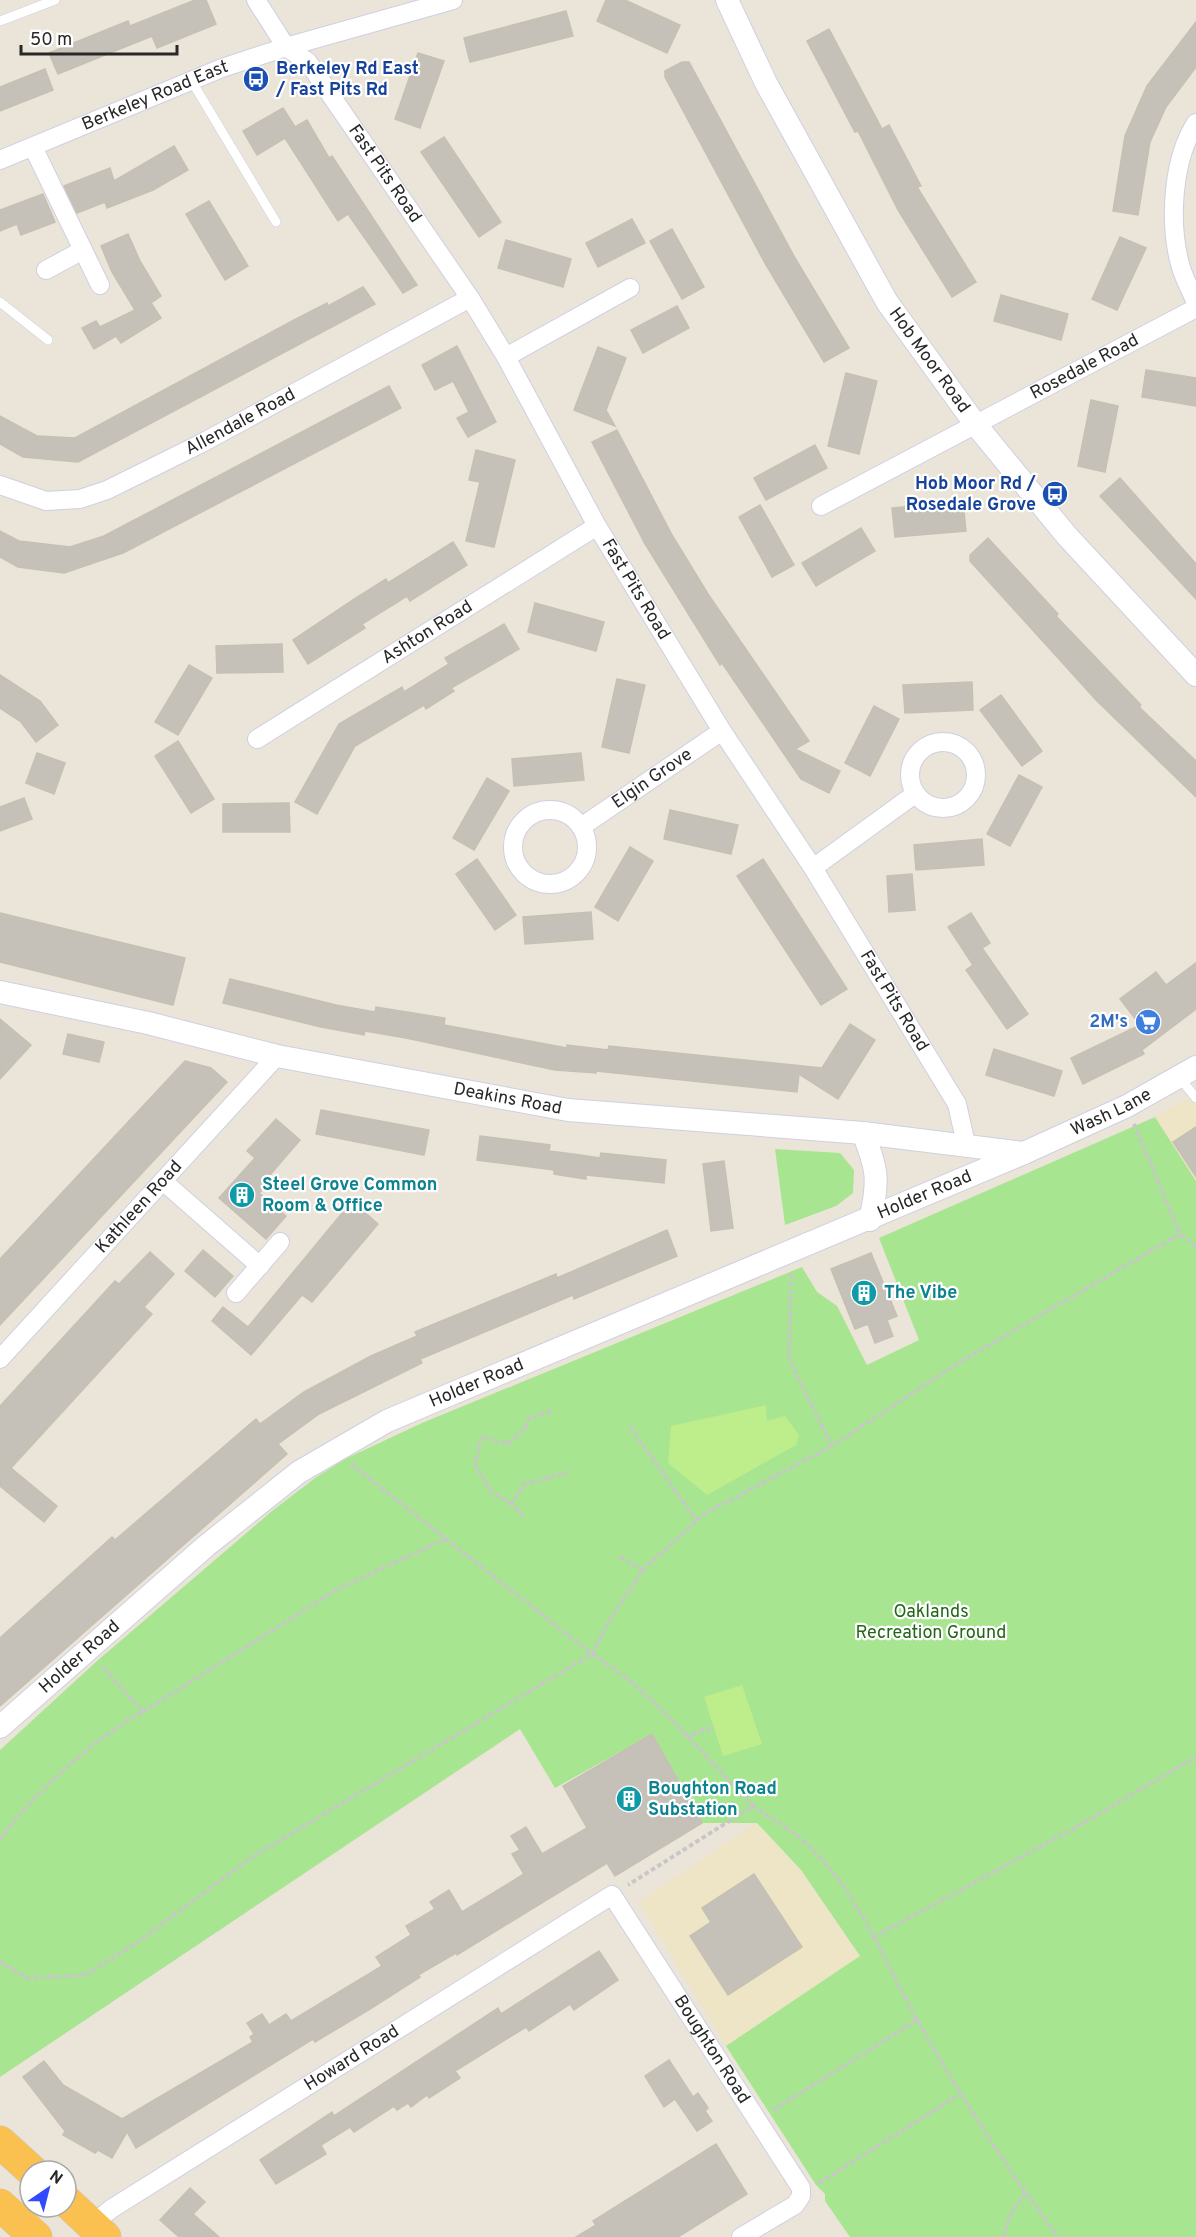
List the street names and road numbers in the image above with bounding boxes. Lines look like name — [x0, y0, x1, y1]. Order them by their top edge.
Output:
street label: Berkeley Road East — [79, 55, 231, 136]
street label: Fast Pits Road — [343, 120, 427, 227]
street label: Hob Moor Road — [883, 303, 975, 418]
street label: Rosedale Road — [1026, 329, 1143, 405]
street label: Allendale Road — [182, 383, 300, 461]
street label: Fast Pits Road — [596, 535, 675, 644]
street label: Ashton Road — [378, 595, 477, 669]
street label: Elgin Grove — [607, 743, 697, 814]
street label: Fast Pits Road — [854, 946, 934, 1056]
street label: Deakins Road — [452, 1077, 564, 1120]
street label: Wash Lane — [1067, 1083, 1156, 1142]
street label: Kathleen Road — [91, 1156, 187, 1258]
street label: Holder Road — [874, 1165, 975, 1225]
street label: Holder Road — [426, 1353, 527, 1413]
street label: Holder Road — [34, 1615, 125, 1699]
street label: Boughton Road — [668, 1991, 755, 2108]
street label: Howard Road — [300, 2020, 403, 2096]

